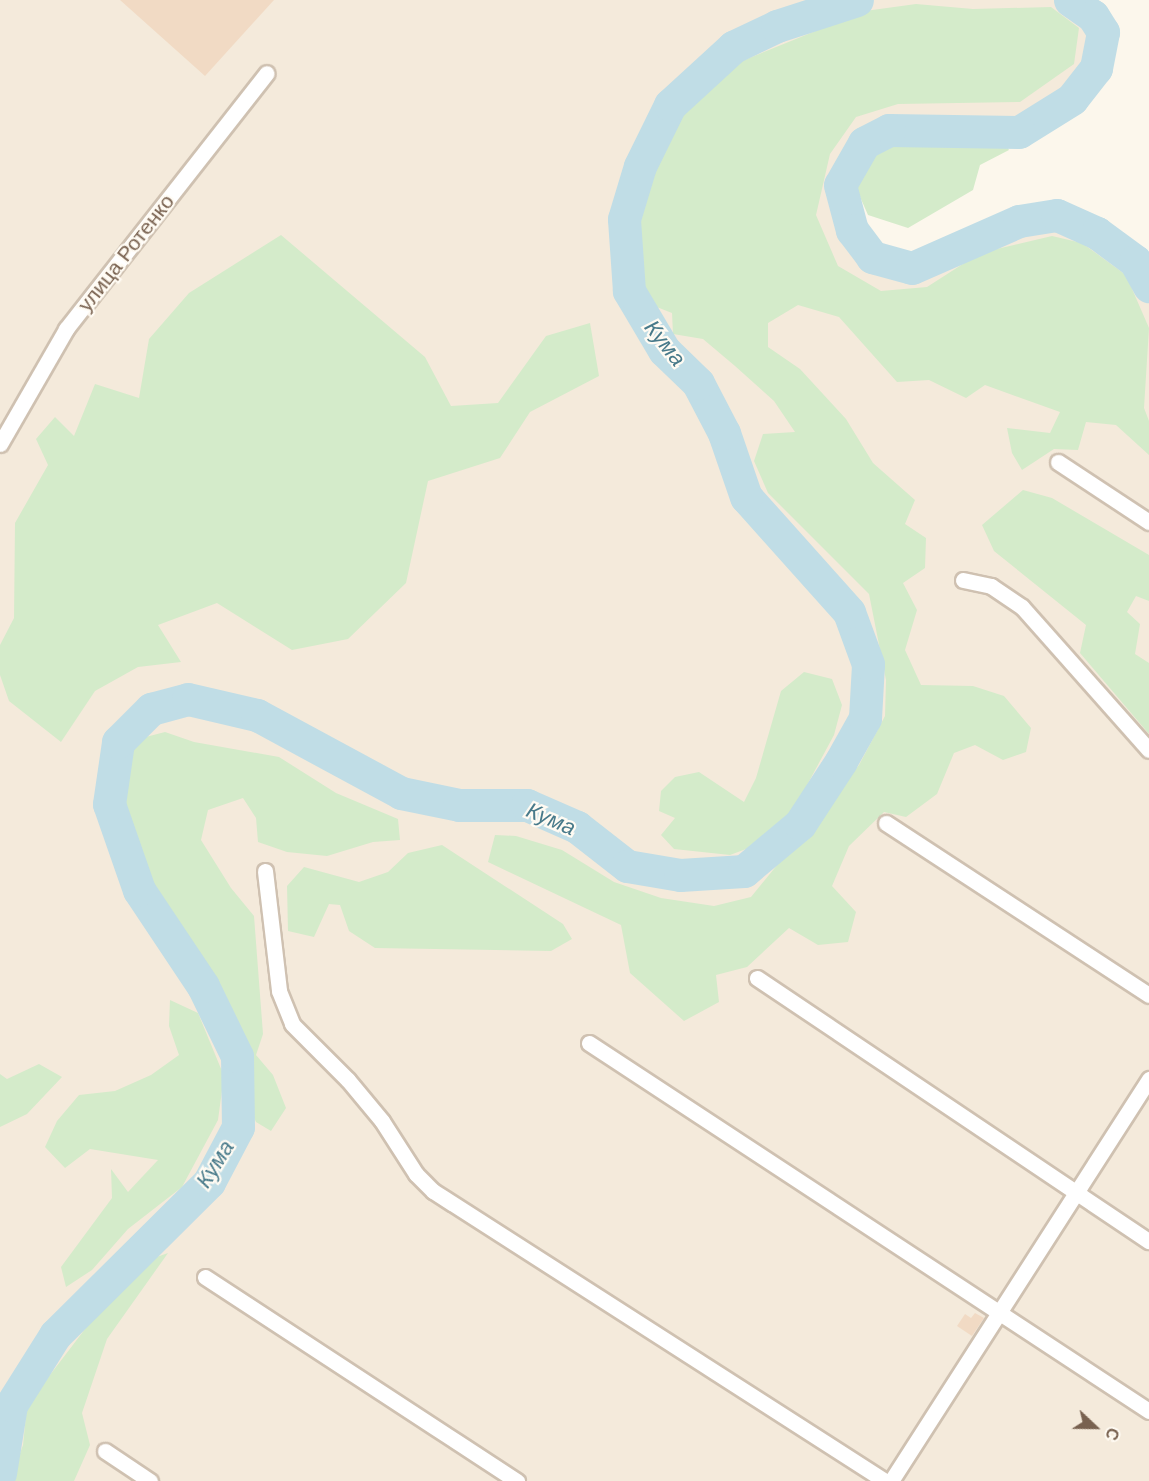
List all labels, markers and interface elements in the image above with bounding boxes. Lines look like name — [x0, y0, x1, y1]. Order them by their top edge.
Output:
street label: улица Ротенко — [72, 189, 180, 317]
water label: Кума — [639, 315, 691, 371]
water label: Кума — [522, 797, 580, 841]
water label: Кума — [190, 1135, 240, 1193]
north arrow — [1065, 1397, 1125, 1457]
text: С — [1102, 1425, 1122, 1442]

